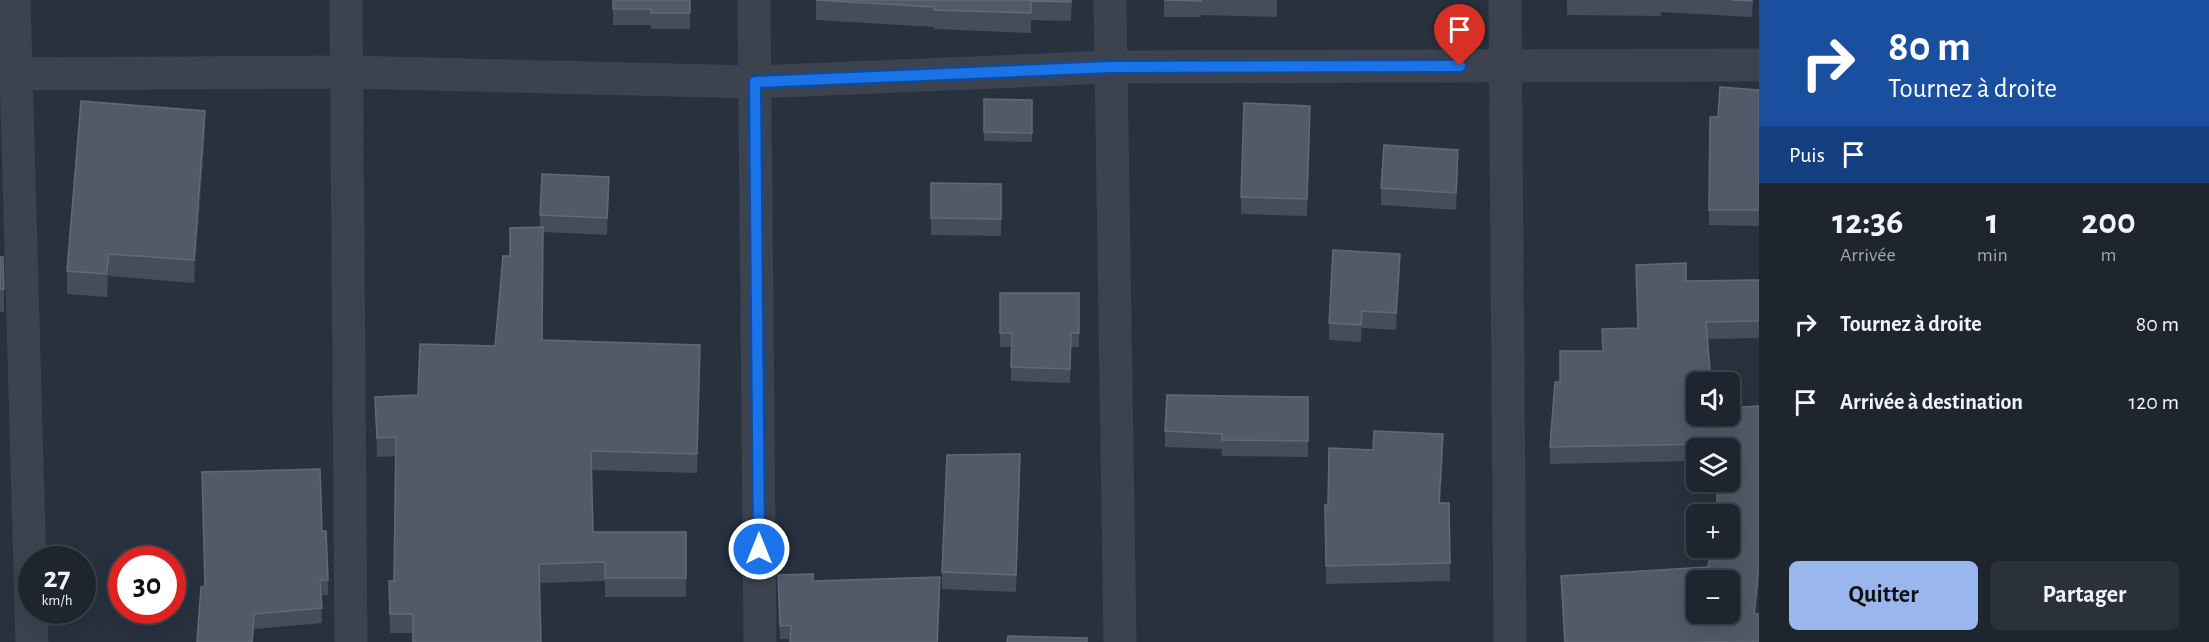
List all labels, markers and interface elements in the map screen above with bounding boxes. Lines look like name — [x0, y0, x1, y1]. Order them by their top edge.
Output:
pin — [1434, 4, 1485, 66]
icon: arrive — [1443, 13, 1476, 46]
icon: right — [1789, 24, 1867, 102]
text: 80 m — [1888, 26, 1971, 68]
text: Tournez à droite — [1888, 75, 2057, 102]
icon: arrive — [1837, 138, 1870, 171]
text: Puis — [1789, 144, 1825, 166]
text: 12:36 — [1832, 204, 1903, 240]
text: 1 — [1986, 204, 1999, 240]
text: 200 — [2081, 204, 2136, 240]
text: Arrivée — [1840, 245, 1896, 265]
text: min — [1977, 245, 2008, 265]
text: m — [2100, 245, 2116, 265]
icon: right — [1789, 308, 1822, 341]
text: Tournez à droite — [1840, 313, 1982, 335]
text: 80 m — [2136, 313, 2179, 335]
map controls — [1686, 372, 1740, 624]
button: sound — [1686, 372, 1740, 426]
icon: arrive — [1789, 386, 1822, 419]
text: Arrivée à destination — [1840, 391, 2023, 413]
text: 120 m — [2129, 391, 2179, 413]
button: layers — [1686, 438, 1740, 492]
button: + — [1686, 504, 1740, 558]
position arrow — [727, 517, 791, 581]
speed limit sign: 30 — [108, 546, 186, 624]
button: Quitter — [1789, 561, 1978, 630]
button: Partager — [1990, 561, 2179, 630]
text: 27 — [43, 563, 71, 593]
button: − — [1686, 570, 1740, 624]
text: km/h — [42, 593, 72, 608]

